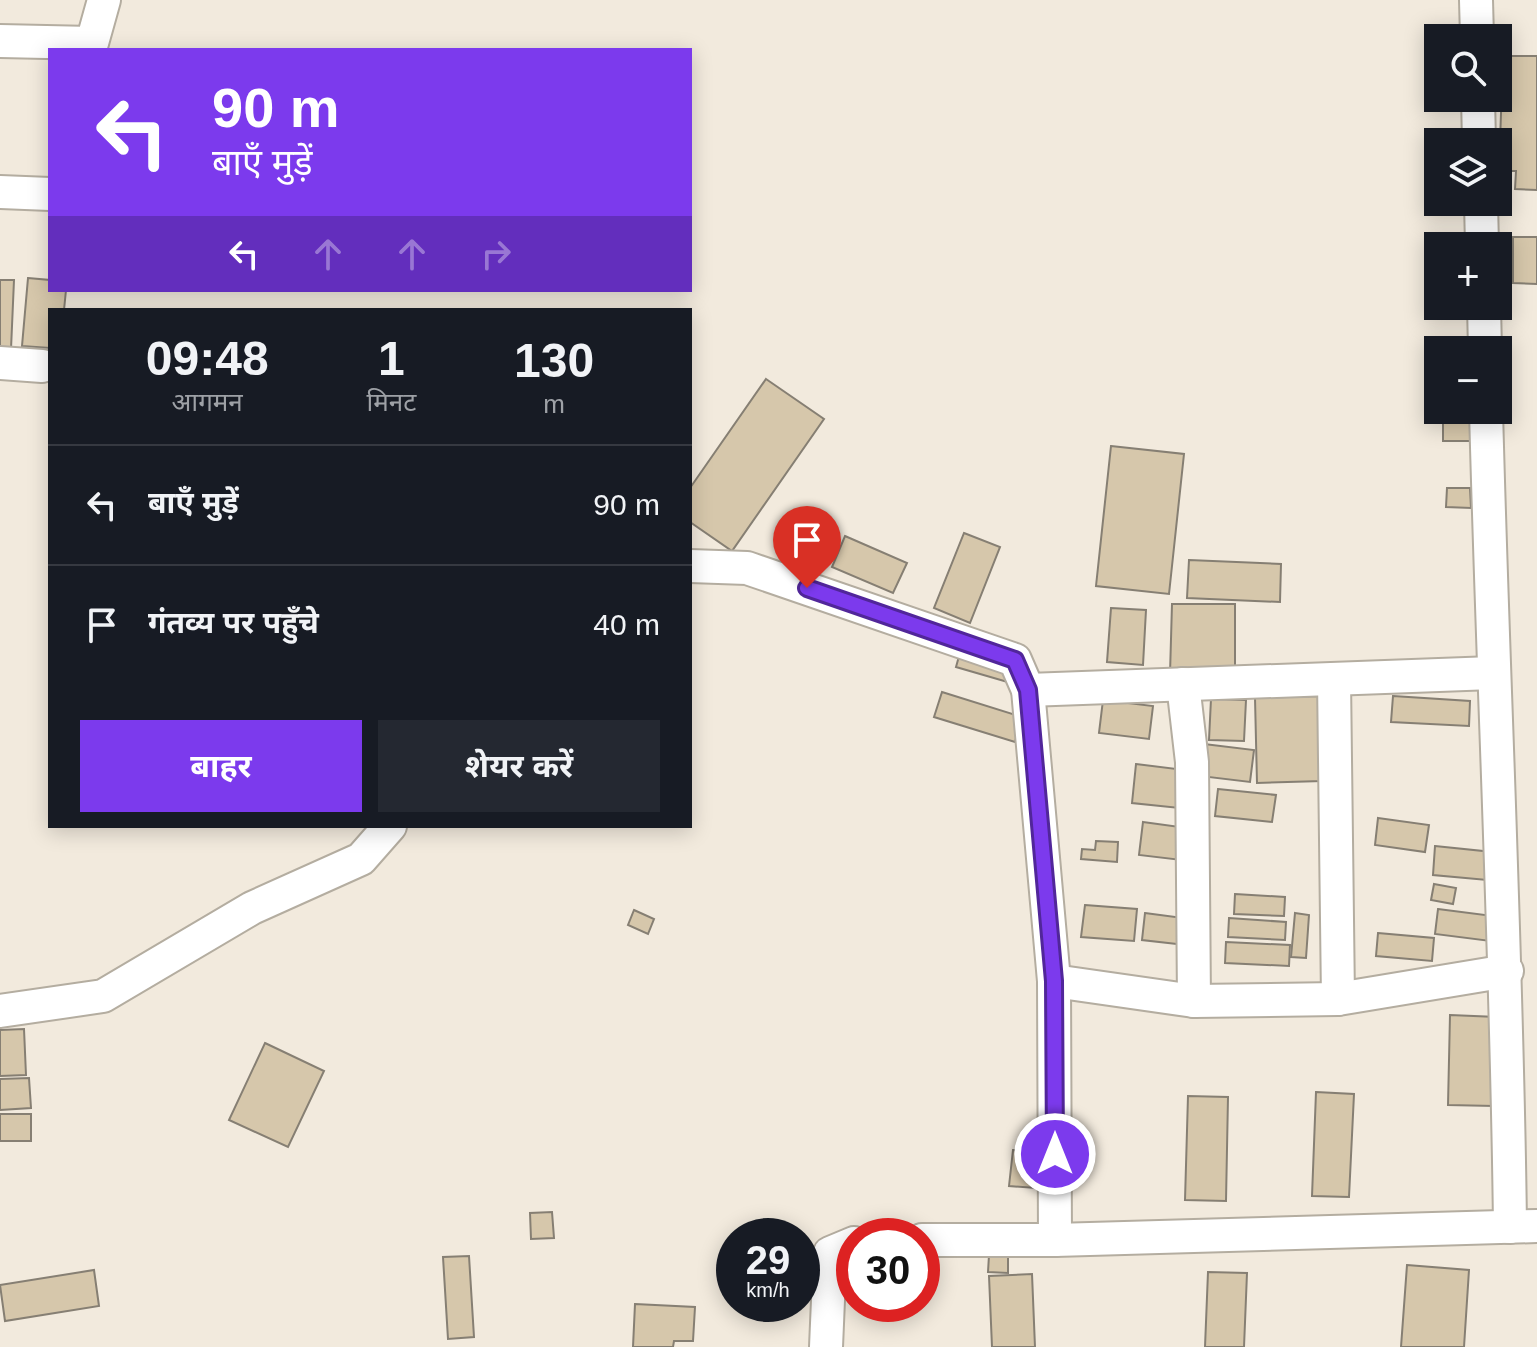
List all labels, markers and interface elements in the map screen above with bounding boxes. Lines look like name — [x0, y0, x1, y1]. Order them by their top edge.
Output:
map controls — [1424, 24, 1512, 424]
button: search — [1424, 24, 1512, 112]
text: 90 m — [212, 76, 340, 139]
icon: left — [80, 80, 184, 184]
button: layers — [1424, 128, 1512, 216]
text: बाएँ मुड़ें — [212, 142, 313, 183]
icon: left — [222, 232, 266, 276]
icon: ahead — [306, 232, 350, 276]
icon: ahead — [390, 232, 434, 276]
icon: right — [474, 232, 518, 276]
button: + — [1424, 232, 1512, 320]
text: 09:48 — [146, 332, 269, 385]
text: 1 — [378, 332, 405, 385]
text: 130 — [514, 334, 594, 387]
button: − — [1424, 336, 1512, 424]
text: आगमन — [172, 387, 243, 417]
text: मिनट — [366, 387, 416, 417]
text: m — [543, 389, 565, 419]
icon: left — [80, 483, 124, 527]
text: बाएँ मुड़ें — [148, 486, 239, 519]
text: 90 m — [593, 488, 660, 521]
pin — [773, 506, 841, 588]
icon: arrive — [785, 518, 829, 562]
icon: arrive — [80, 603, 124, 647]
text: गंतव्य पर पहुँचे — [148, 606, 319, 639]
text: 40 m — [593, 608, 660, 641]
button: बाहर — [80, 720, 362, 812]
button: शेयर करें — [378, 720, 660, 812]
position arrow — [1013, 1112, 1097, 1196]
speed limit sign: 30 — [836, 1218, 940, 1322]
text: 29 — [746, 1238, 790, 1282]
text: km/h — [746, 1279, 790, 1301]

